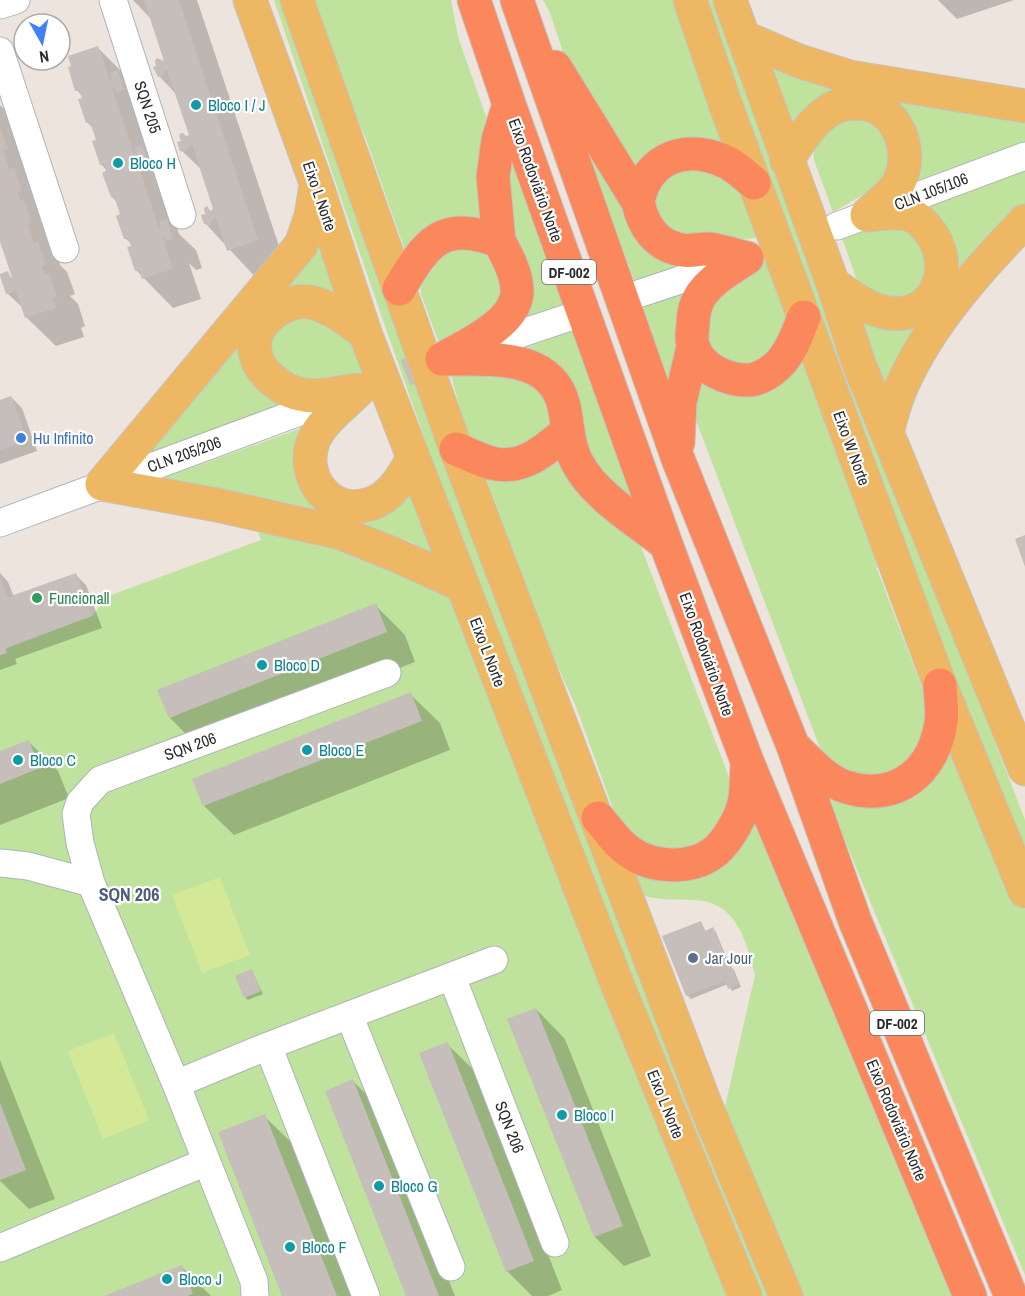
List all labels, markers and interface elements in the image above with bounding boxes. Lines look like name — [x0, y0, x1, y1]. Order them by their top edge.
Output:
north arrow — [12, 12, 72, 72]
text: N — [38, 45, 51, 68]
street label: SQN 205 — [129, 78, 167, 136]
place label: Bloco I / J — [208, 94, 266, 116]
marker: Bloco I / J — [189, 98, 203, 112]
street label: Eixo Rodoviário Norte — [503, 115, 569, 245]
place label: Bloco H — [130, 152, 176, 174]
marker: Bloco H — [111, 156, 125, 170]
street label: Eixo L Norte — [298, 158, 342, 234]
street label: CLN 105/106 — [891, 167, 971, 215]
road number: DF-002 — [542, 260, 596, 284]
street label: Eixo W Norte — [828, 408, 876, 488]
place label: Hu Infinito — [33, 427, 94, 449]
street label: CLN 205/206 — [144, 430, 224, 478]
marker: Hu Infinito — [14, 431, 28, 445]
place label: Funcionall — [49, 587, 110, 609]
street label: Eixo Rodoviário Norte — [674, 589, 740, 719]
marker: Funcionall — [30, 591, 44, 605]
street label: Eixo L Norte — [465, 614, 511, 690]
place label: Bloco D — [274, 654, 320, 676]
marker: Bloco D — [255, 658, 269, 672]
street label: SQN 206 — [161, 726, 219, 766]
place label: Bloco E — [319, 739, 364, 761]
marker: Bloco E — [300, 743, 314, 757]
place label: Bloco C — [30, 749, 76, 771]
marker: Bloco C — [11, 753, 25, 767]
district label: SQN 206 — [99, 882, 159, 907]
place label: Jar Jour — [705, 947, 753, 969]
marker: Jar Jour — [686, 951, 700, 965]
road number: DF-002 — [870, 1011, 924, 1035]
street label: Eixo Rodoviário Norte — [862, 1056, 932, 1184]
street label: Eixo L Norte — [642, 1066, 690, 1142]
street label: SQN 206 — [490, 1098, 530, 1156]
place label: Bloco I — [574, 1104, 614, 1126]
marker: Bloco I — [555, 1108, 569, 1122]
place label: Bloco G — [391, 1175, 438, 1197]
marker: Bloco G — [372, 1179, 386, 1193]
place label: Bloco F — [302, 1236, 346, 1258]
marker: Bloco F — [283, 1240, 297, 1254]
place label: Bloco J — [179, 1268, 222, 1290]
marker: Bloco J — [160, 1272, 174, 1286]

